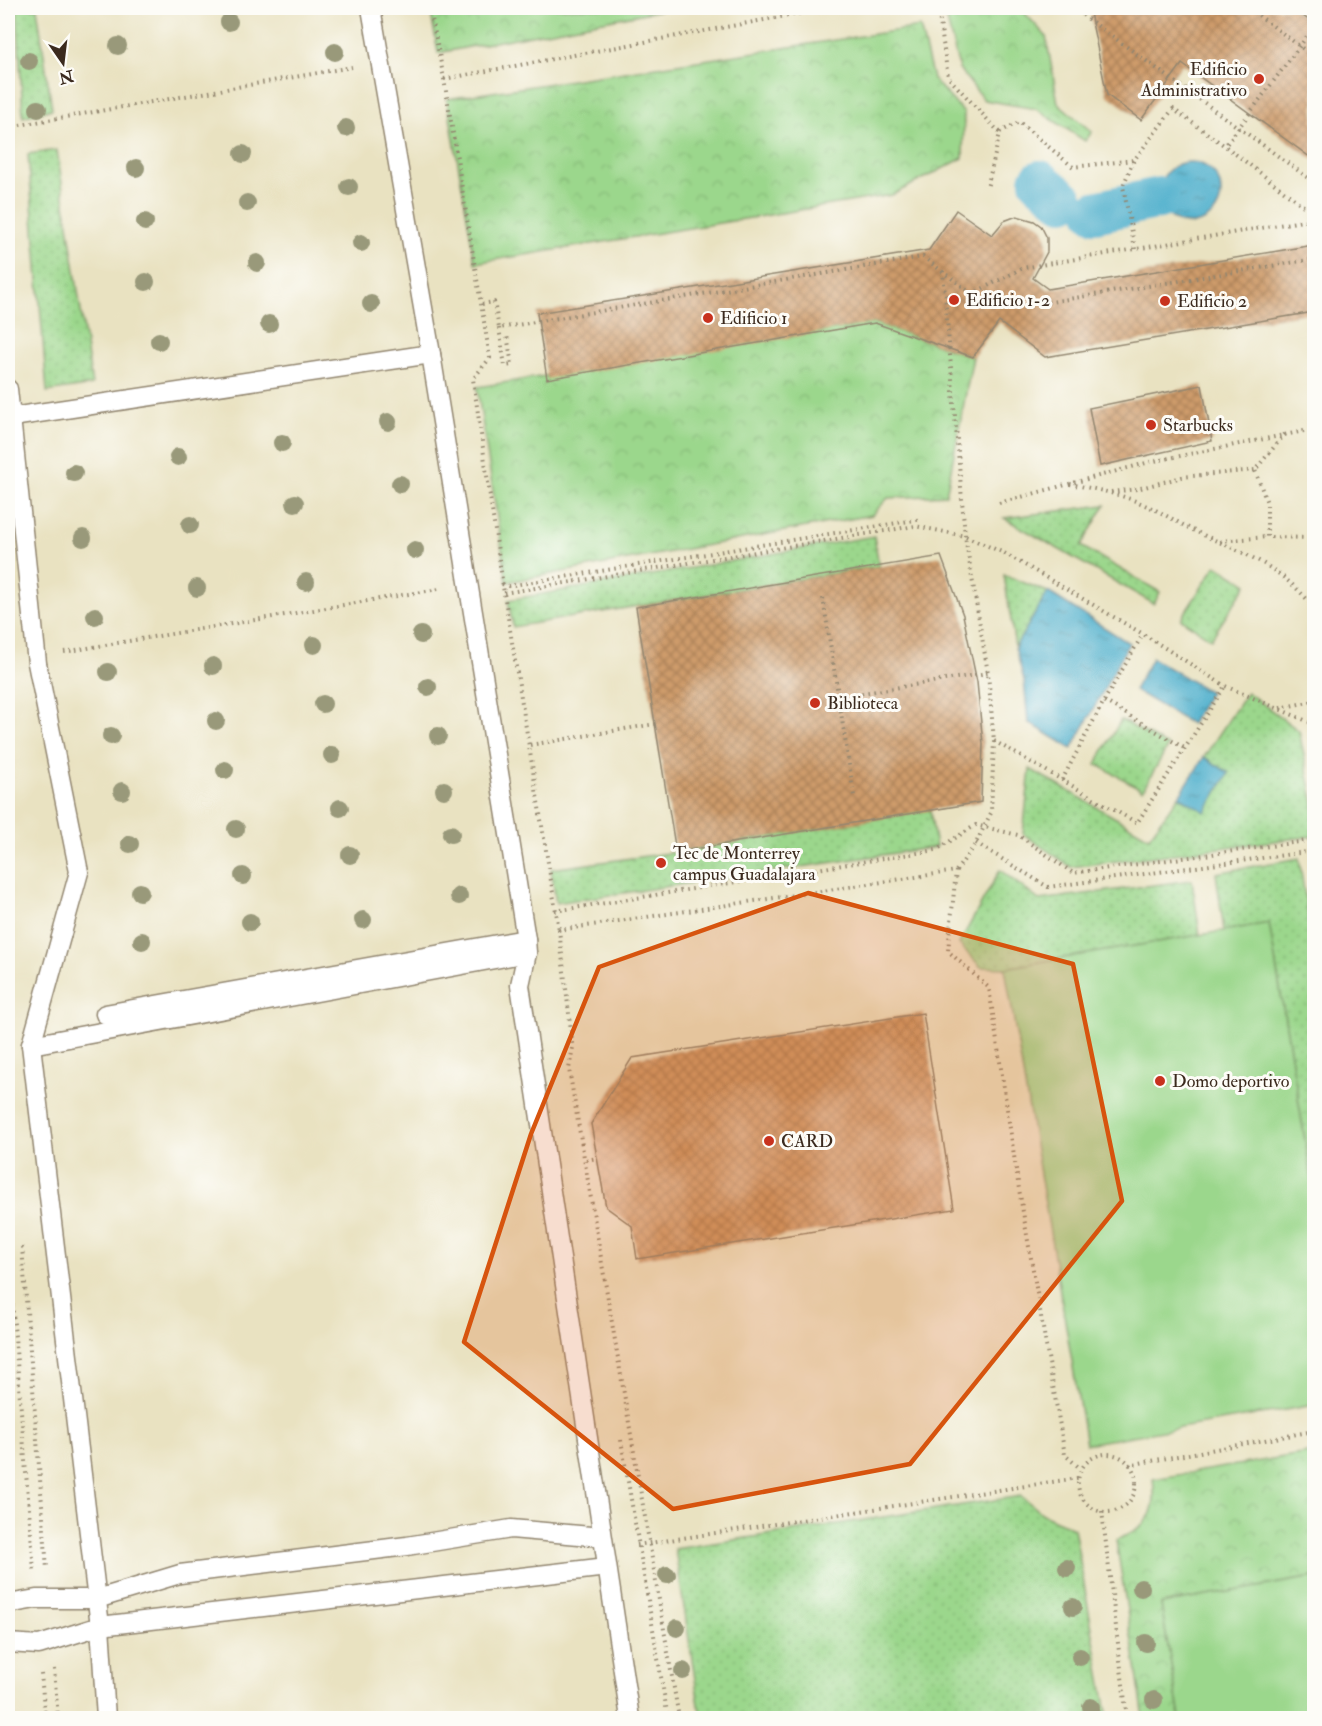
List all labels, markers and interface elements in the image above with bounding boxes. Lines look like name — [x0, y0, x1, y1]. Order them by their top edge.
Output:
north arrow — [33, 33, 93, 93]
place label: Edificio Administrativo — [1140, 58, 1247, 102]
text: N — [56, 65, 77, 88]
marker: Edificio Administrativo — [1252, 72, 1266, 86]
place label: Edificio 1-2 — [966, 289, 1050, 312]
place label: Edificio 2 — [1177, 290, 1247, 313]
marker: Edificio 1-2 — [947, 293, 961, 307]
marker: Edificio 2 — [1158, 294, 1172, 308]
place label: Edificio 1 — [720, 307, 787, 330]
marker: Edificio 1 — [701, 311, 715, 325]
place label: Starbucks — [1163, 414, 1233, 437]
marker: Starbucks — [1144, 418, 1158, 432]
place label: Biblioteca — [827, 692, 899, 715]
marker: Biblioteca — [808, 696, 822, 710]
place label: Tec de Monterrey campus Guadalajara — [673, 842, 816, 886]
marker: Tec de Monterrey campus Guadalajara — [654, 856, 668, 870]
place label: Domo deportivo — [1172, 1070, 1290, 1093]
marker: Domo deportivo — [1153, 1074, 1167, 1088]
place label: CARD — [781, 1130, 833, 1153]
marker: CARD — [762, 1134, 776, 1148]

